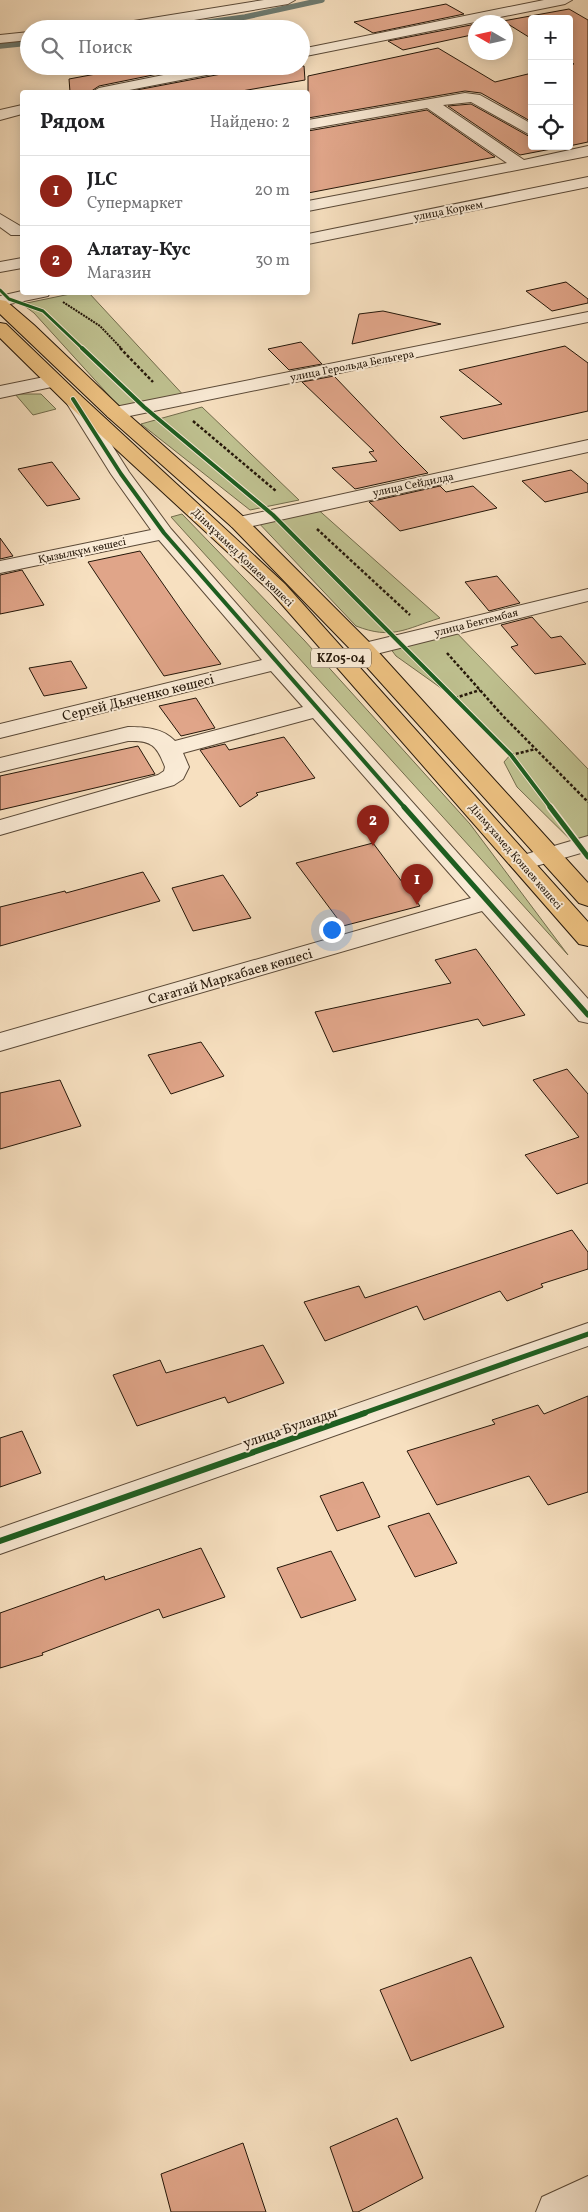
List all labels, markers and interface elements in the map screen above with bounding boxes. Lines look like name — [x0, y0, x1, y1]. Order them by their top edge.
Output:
north arrow — [468, 15, 513, 60]
map controls — [528, 15, 573, 150]
button: + — [528, 15, 573, 60]
search box — [20, 20, 310, 75]
icon: search — [38, 34, 66, 62]
text: Поиск — [78, 35, 132, 61]
button: − — [528, 60, 573, 105]
button: locate — [528, 105, 573, 150]
text: Рядом — [40, 108, 105, 137]
text: Найдено: 2 — [210, 112, 290, 134]
text: JLC — [87, 167, 118, 193]
text: 1 — [53, 180, 59, 202]
text: 20 m — [255, 180, 290, 202]
text: Супермаркет — [87, 193, 183, 215]
street label: улица Коркем — [412, 197, 485, 226]
text: Алатау-Кус — [87, 237, 191, 263]
text: 2 — [52, 250, 60, 272]
text: 30 m — [255, 250, 290, 272]
text: Магазин — [87, 263, 151, 285]
street label: улица Герольда Бельгера — [289, 347, 416, 386]
street label: улица Сейдилда — [371, 469, 456, 501]
street label: Дінмұхамед Қонаев көшесі — [188, 505, 296, 611]
street label: Қызылқұм көшесі — [37, 535, 128, 568]
street label: улица Бектембая — [433, 606, 520, 641]
road number: KZ05-04 — [311, 648, 371, 668]
street label: Сергей Дьяченко көшесі — [60, 670, 216, 727]
street label: Дінмұхамед Қонаев көшесі — [465, 801, 565, 913]
pin: 2 — [357, 805, 389, 846]
pin: 1 — [401, 864, 433, 905]
your location — [319, 917, 345, 943]
street label: Сағатай Маркабаев көшесі — [146, 945, 315, 1010]
street label: улица Буланды — [241, 1403, 340, 1453]

